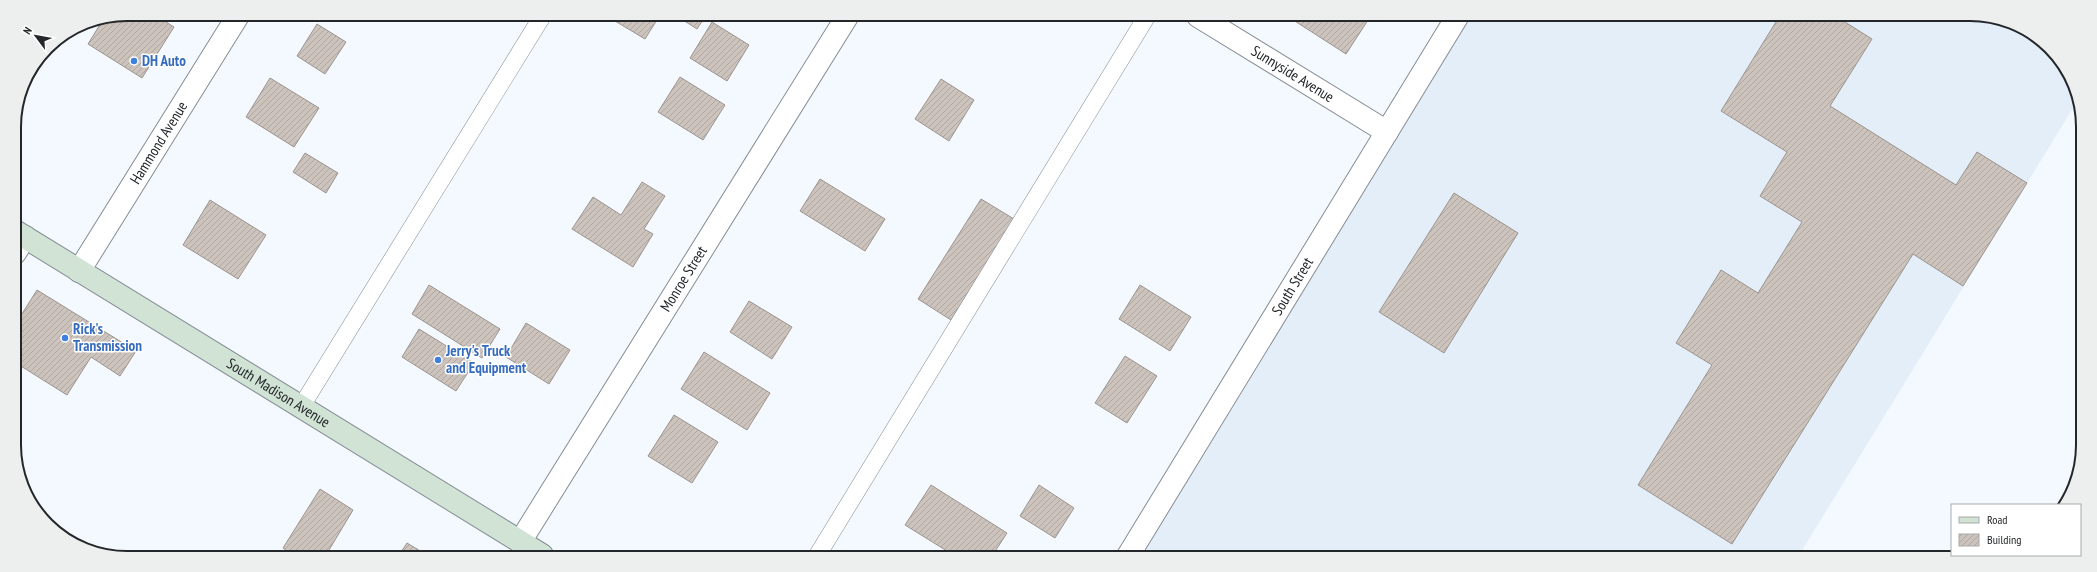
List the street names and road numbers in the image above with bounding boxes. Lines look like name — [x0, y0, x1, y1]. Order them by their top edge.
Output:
street label: Sunnyside Avenue — [1248, 41, 1338, 106]
street label: Hammond Avenue — [125, 98, 191, 187]
street label: Monroe Street — [656, 242, 711, 315]
street label: South Street — [1267, 254, 1317, 318]
street label: South Madison Avenue — [223, 354, 334, 431]

